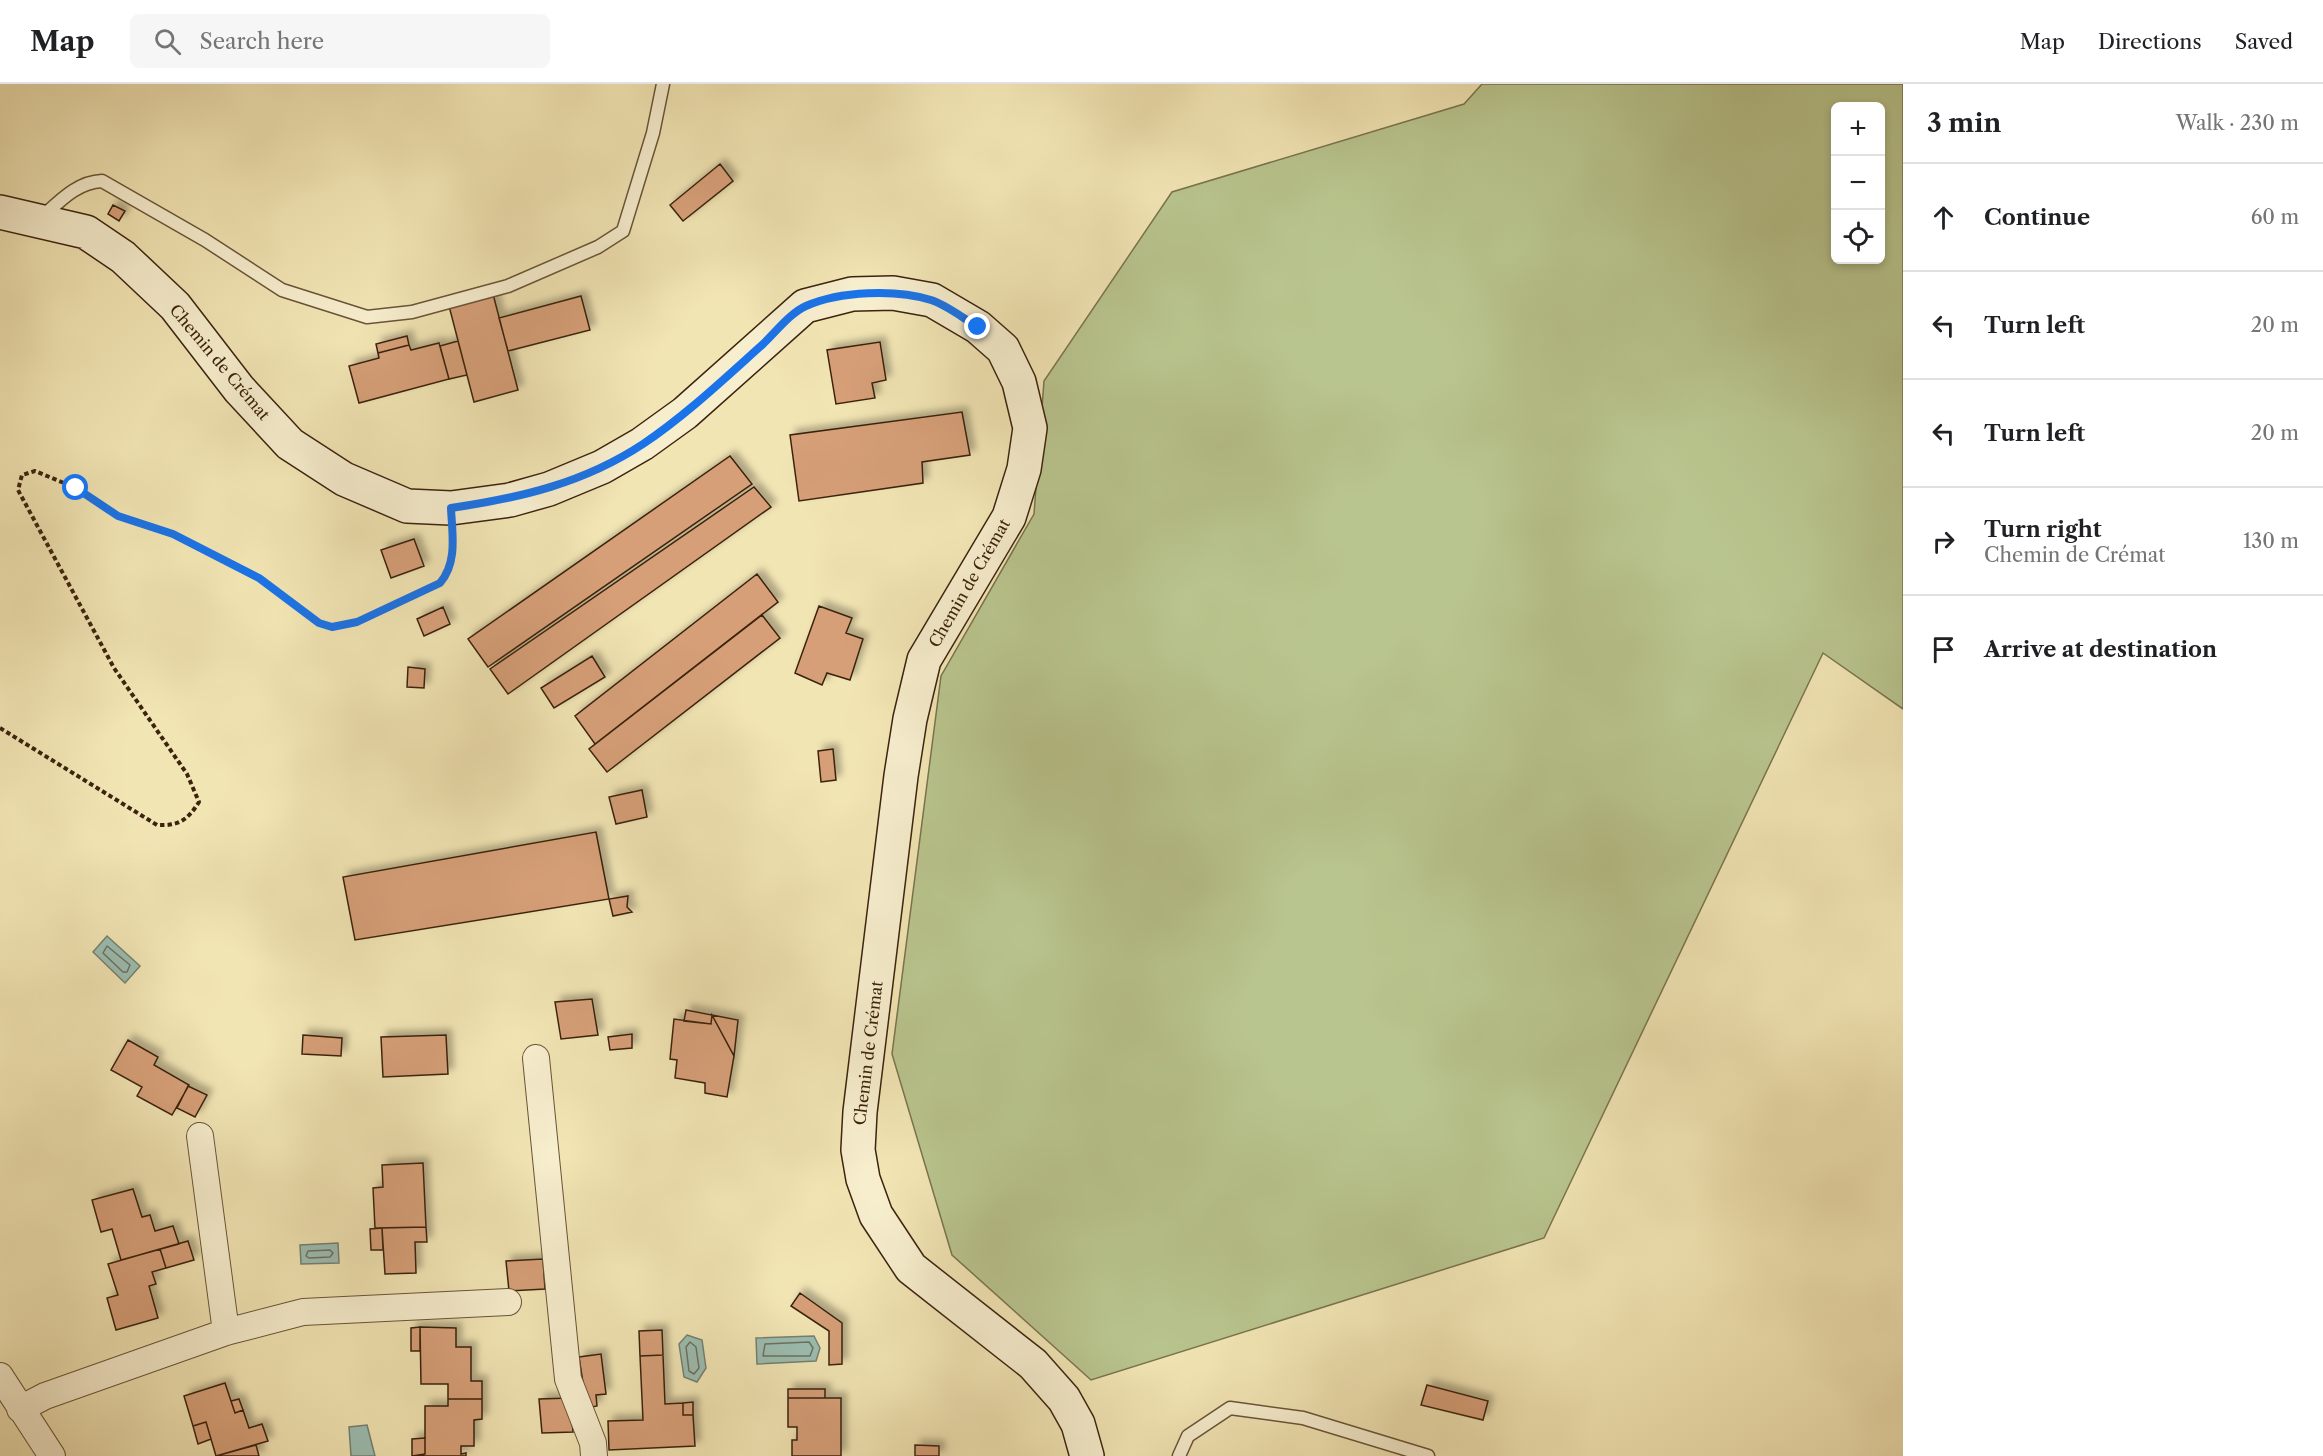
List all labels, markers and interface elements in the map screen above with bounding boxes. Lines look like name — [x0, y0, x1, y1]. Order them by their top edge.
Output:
search box — [130, 14, 550, 68]
text: Map — [30, 24, 94, 58]
icon: search — [151, 25, 184, 58]
text: Search here — [199, 28, 324, 55]
text: Map — [2020, 29, 2065, 54]
text: Directions — [2098, 29, 2202, 54]
text: Saved — [2235, 29, 2293, 54]
map controls — [1831, 102, 1885, 264]
button: + — [1831, 102, 1885, 156]
text: 3 min — [1927, 107, 2001, 139]
text: Walk · 230 m — [2176, 111, 2299, 135]
button: − — [1831, 156, 1885, 210]
icon: ahead — [1927, 201, 1960, 234]
text: Continue — [1984, 204, 2090, 231]
text: 60 m — [2251, 205, 2299, 229]
button: locate — [1831, 210, 1885, 264]
street label: Chemin de Crémat — [166, 300, 275, 424]
icon: left — [1927, 309, 1960, 342]
text: Turn left — [1984, 312, 2085, 339]
route end — [964, 313, 990, 339]
text: 20 m — [2251, 313, 2299, 337]
icon: left — [1927, 417, 1960, 450]
text: Turn left — [1984, 420, 2085, 447]
text: 20 m — [2251, 421, 2299, 445]
route start — [62, 474, 88, 500]
street label: Chemin de Crémat — [924, 515, 1014, 651]
text: Turn right — [1984, 516, 2102, 543]
icon: right — [1927, 525, 1960, 558]
text: 130 m — [2243, 529, 2299, 553]
text: Chemin de Crémat — [1984, 543, 2165, 567]
icon: arrive — [1927, 633, 1960, 666]
text: Arrive at destination — [1984, 636, 2217, 663]
street label: Chemin de Crémat — [849, 979, 887, 1126]

